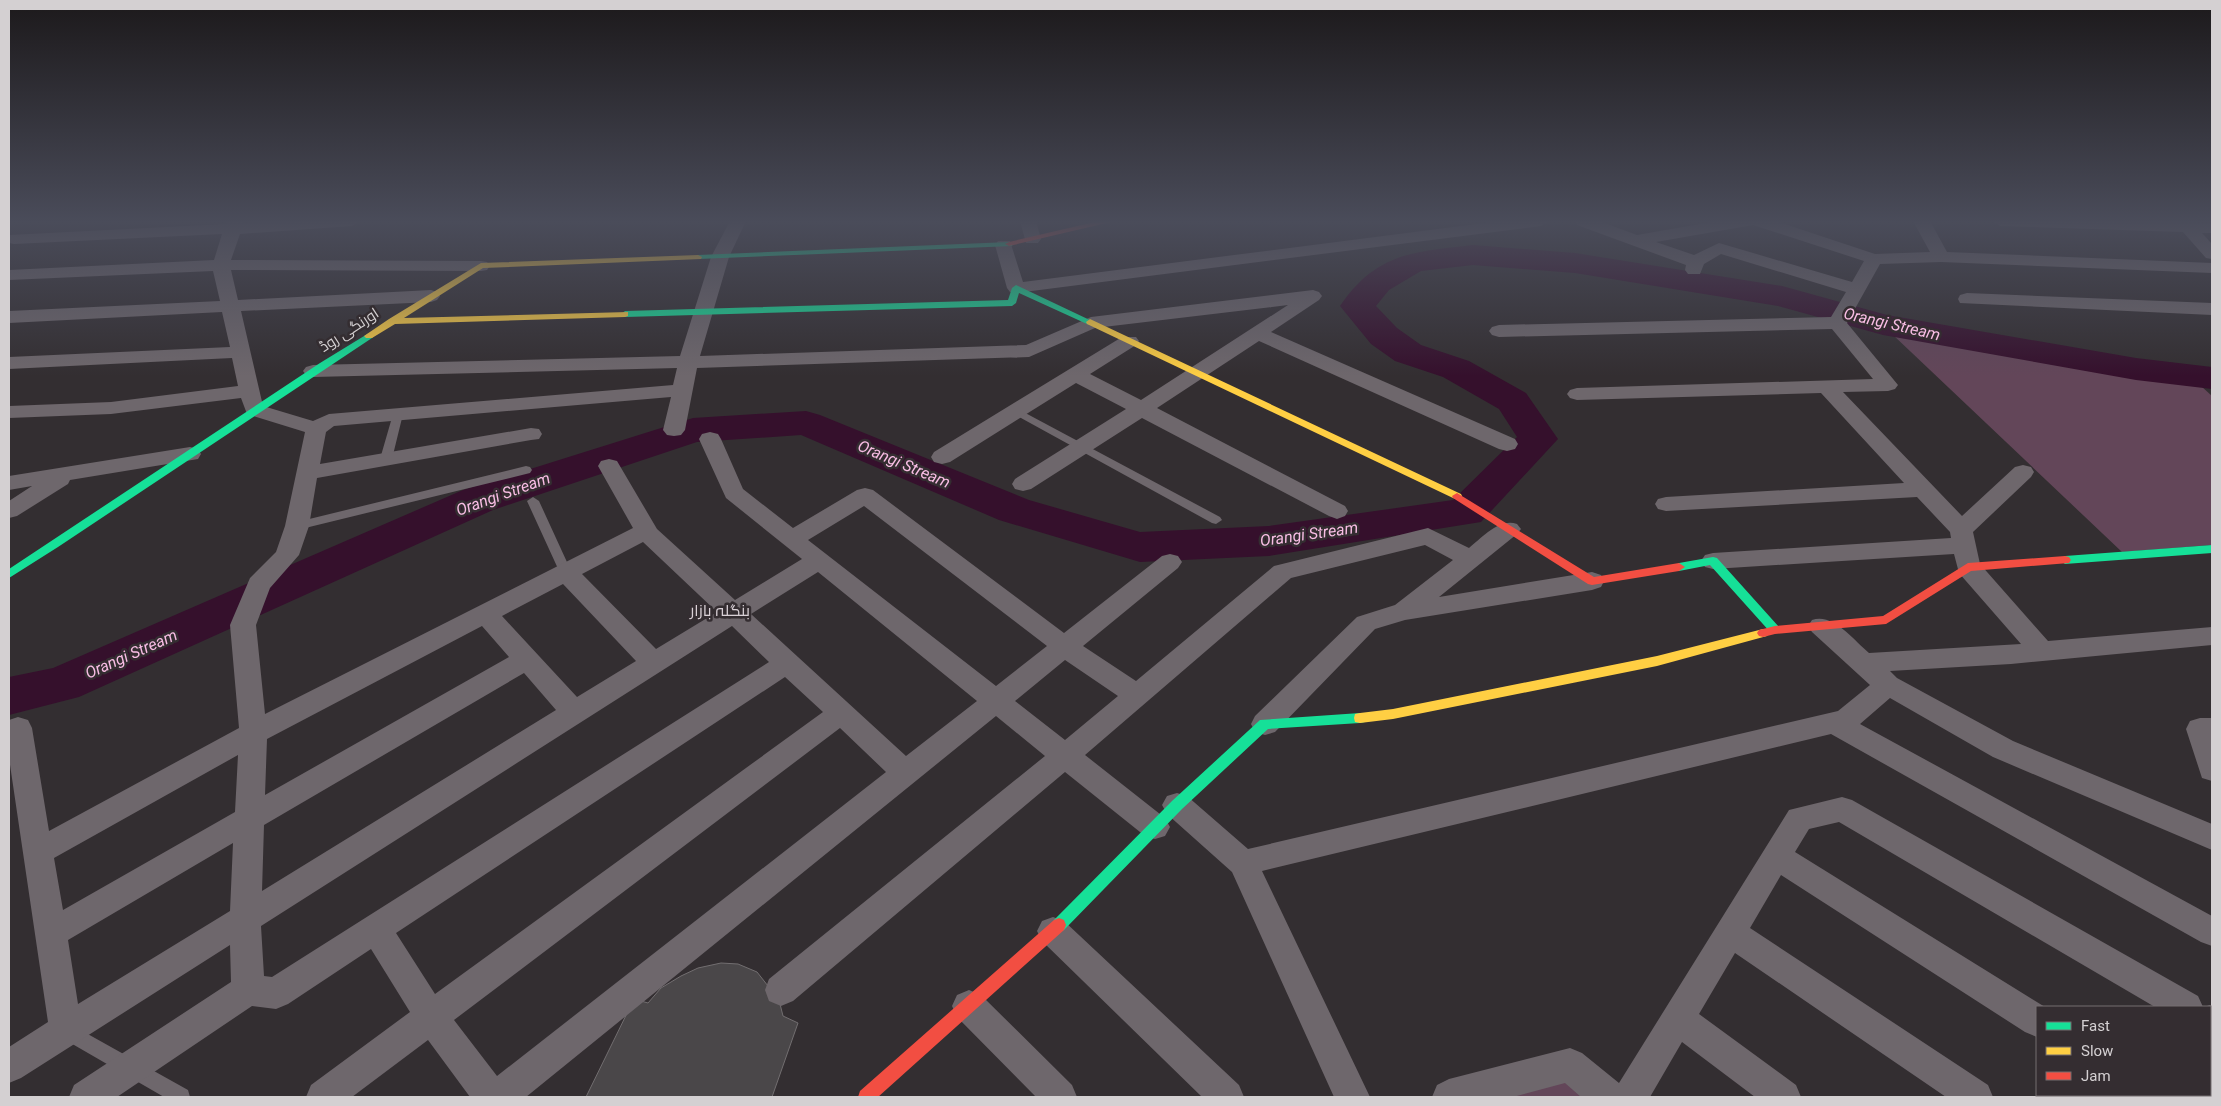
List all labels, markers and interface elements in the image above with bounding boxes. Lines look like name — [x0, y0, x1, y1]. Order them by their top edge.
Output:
street label: اورنگی روڈ — [316, 304, 383, 357]
water label: Orangi Stream — [1842, 304, 1942, 344]
water label: Orangi Stream — [855, 436, 953, 492]
water label: Orangi Stream — [453, 468, 553, 520]
water label: Orangi Stream — [1259, 518, 1359, 550]
district label: بنگلہ بازار — [689, 601, 750, 620]
water label: Orangi Stream — [82, 625, 180, 683]
legend — [2036, 1006, 2211, 1096]
text: Fast — [2081, 1017, 2110, 1035]
text: Slow — [2081, 1042, 2113, 1060]
text: Jam — [2081, 1067, 2111, 1085]

